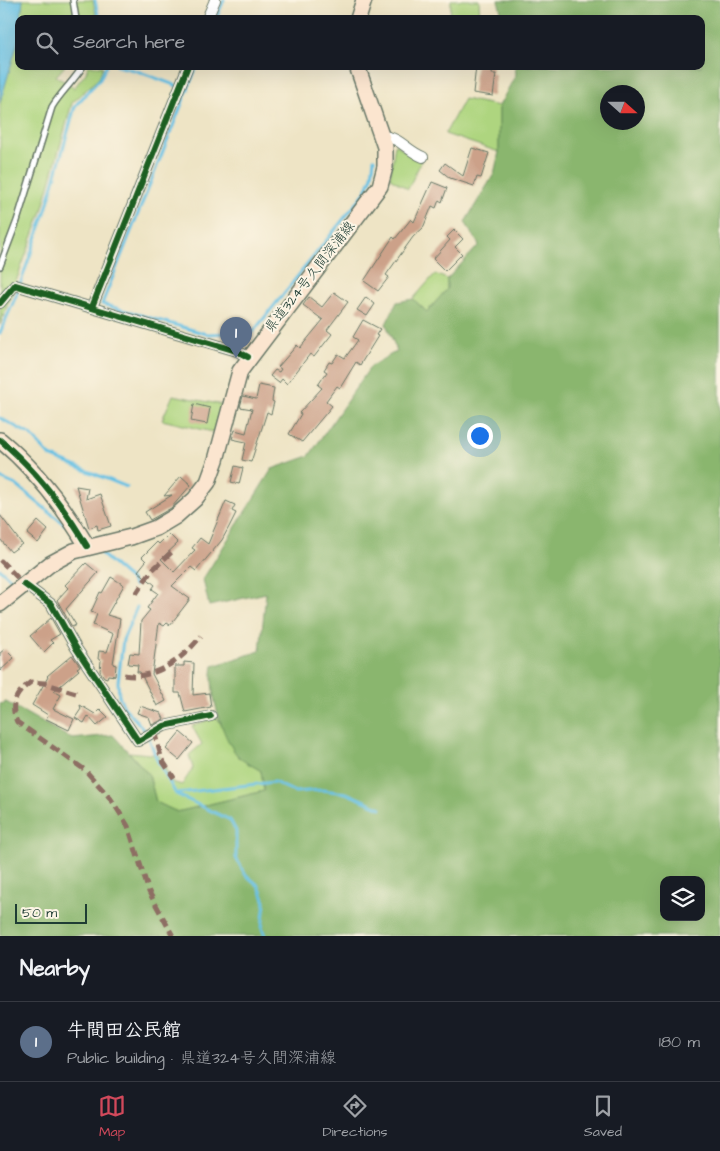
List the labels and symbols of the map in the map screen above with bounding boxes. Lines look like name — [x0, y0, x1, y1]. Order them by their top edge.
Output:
north arrow — [600, 85, 645, 130]
street label: 県道324号久間深浦線 — [260, 217, 360, 337]
pin: 1 — [220, 317, 252, 358]
your location — [467, 423, 493, 449]
scale bar — [15, 901, 88, 924]

